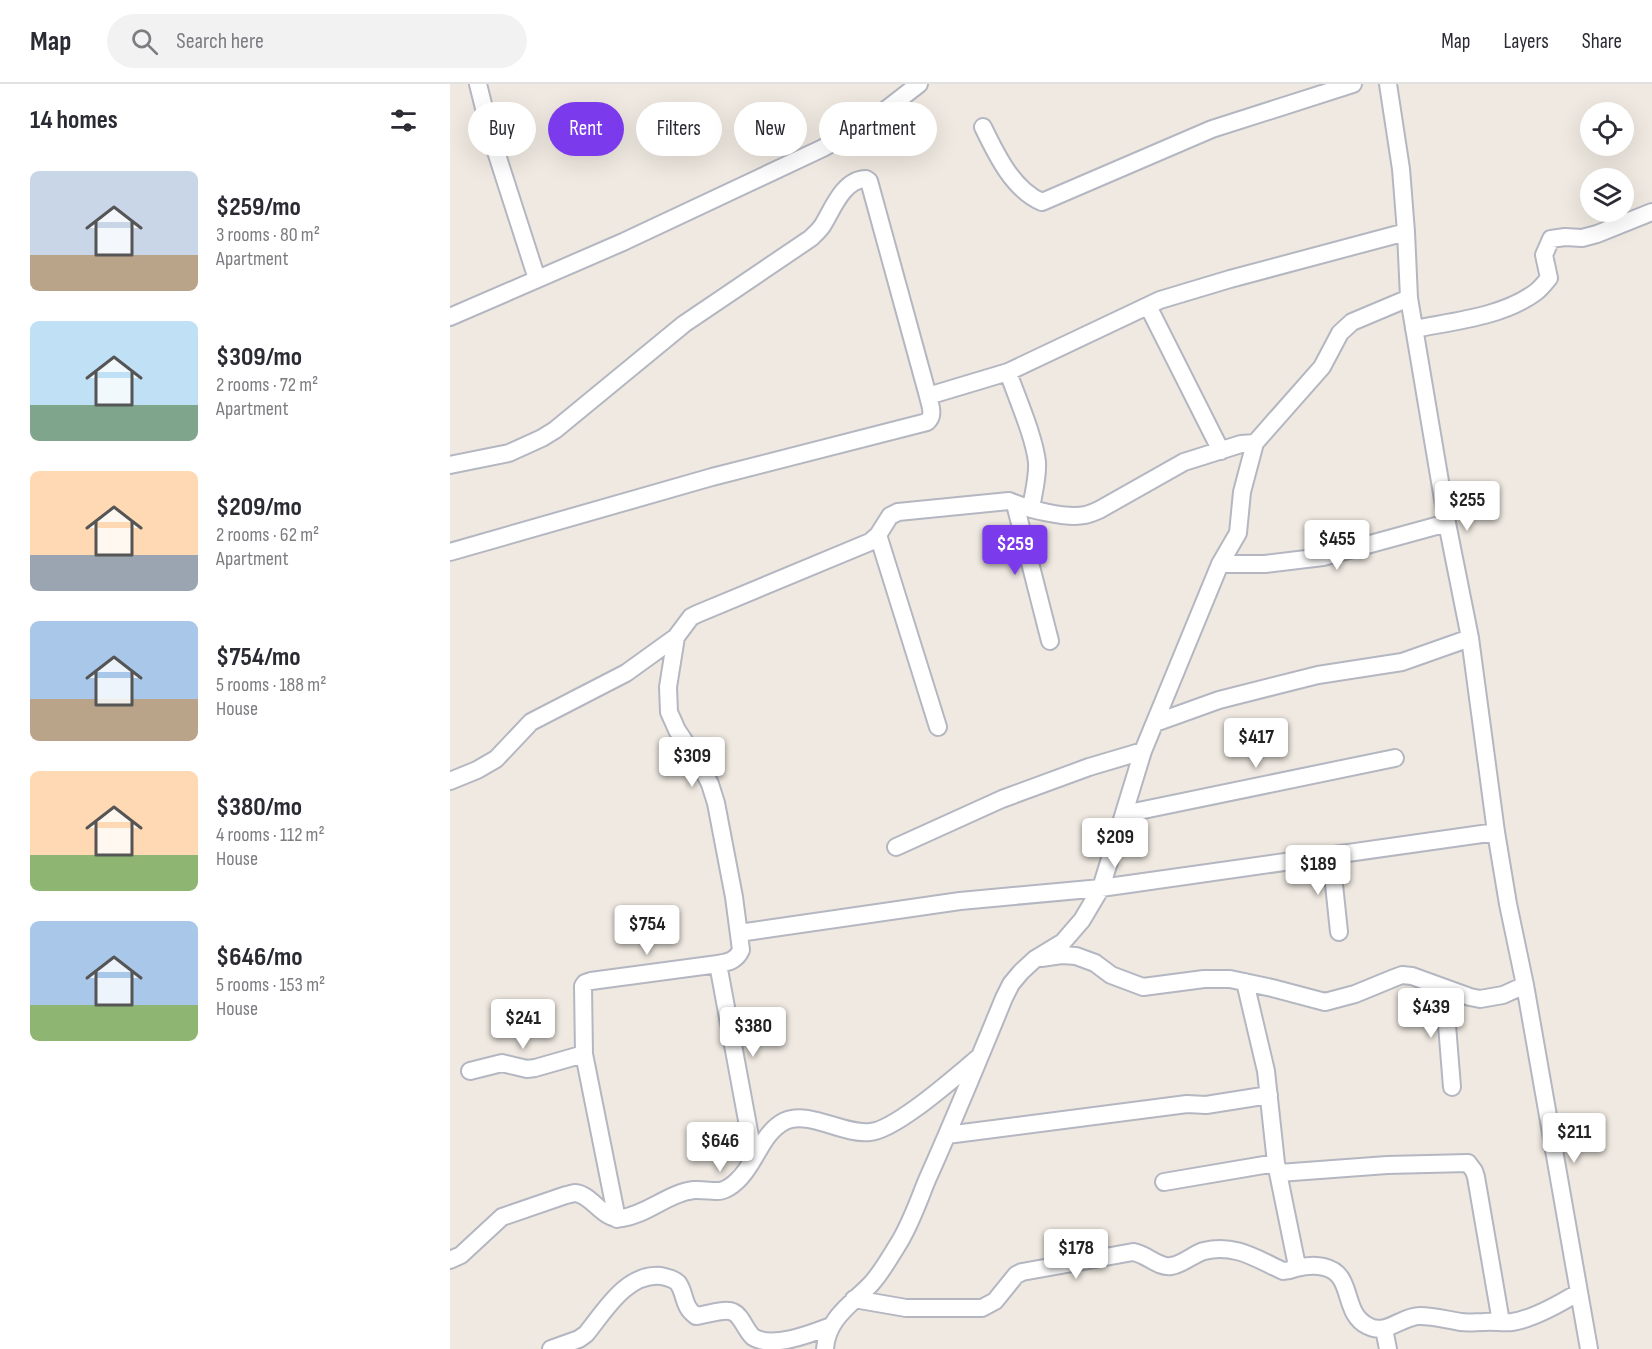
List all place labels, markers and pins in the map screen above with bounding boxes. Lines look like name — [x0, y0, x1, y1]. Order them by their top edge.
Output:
pin: $255 — [1431, 481, 1503, 532]
pin: $455 — [1301, 520, 1373, 571]
pin: $259 — [979, 525, 1051, 576]
pin: $417 — [1220, 718, 1292, 769]
pin: $309 — [656, 737, 728, 788]
pin: $209 — [1079, 818, 1151, 869]
pin: $189 — [1282, 845, 1354, 896]
pin: $754 — [611, 905, 683, 956]
pin: $439 — [1395, 988, 1467, 1039]
pin: $241 — [487, 999, 559, 1050]
pin: $380 — [717, 1007, 789, 1058]
pin: $211 — [1538, 1113, 1610, 1164]
pin: $646 — [684, 1122, 756, 1173]
pin: $178 — [1040, 1229, 1112, 1280]

